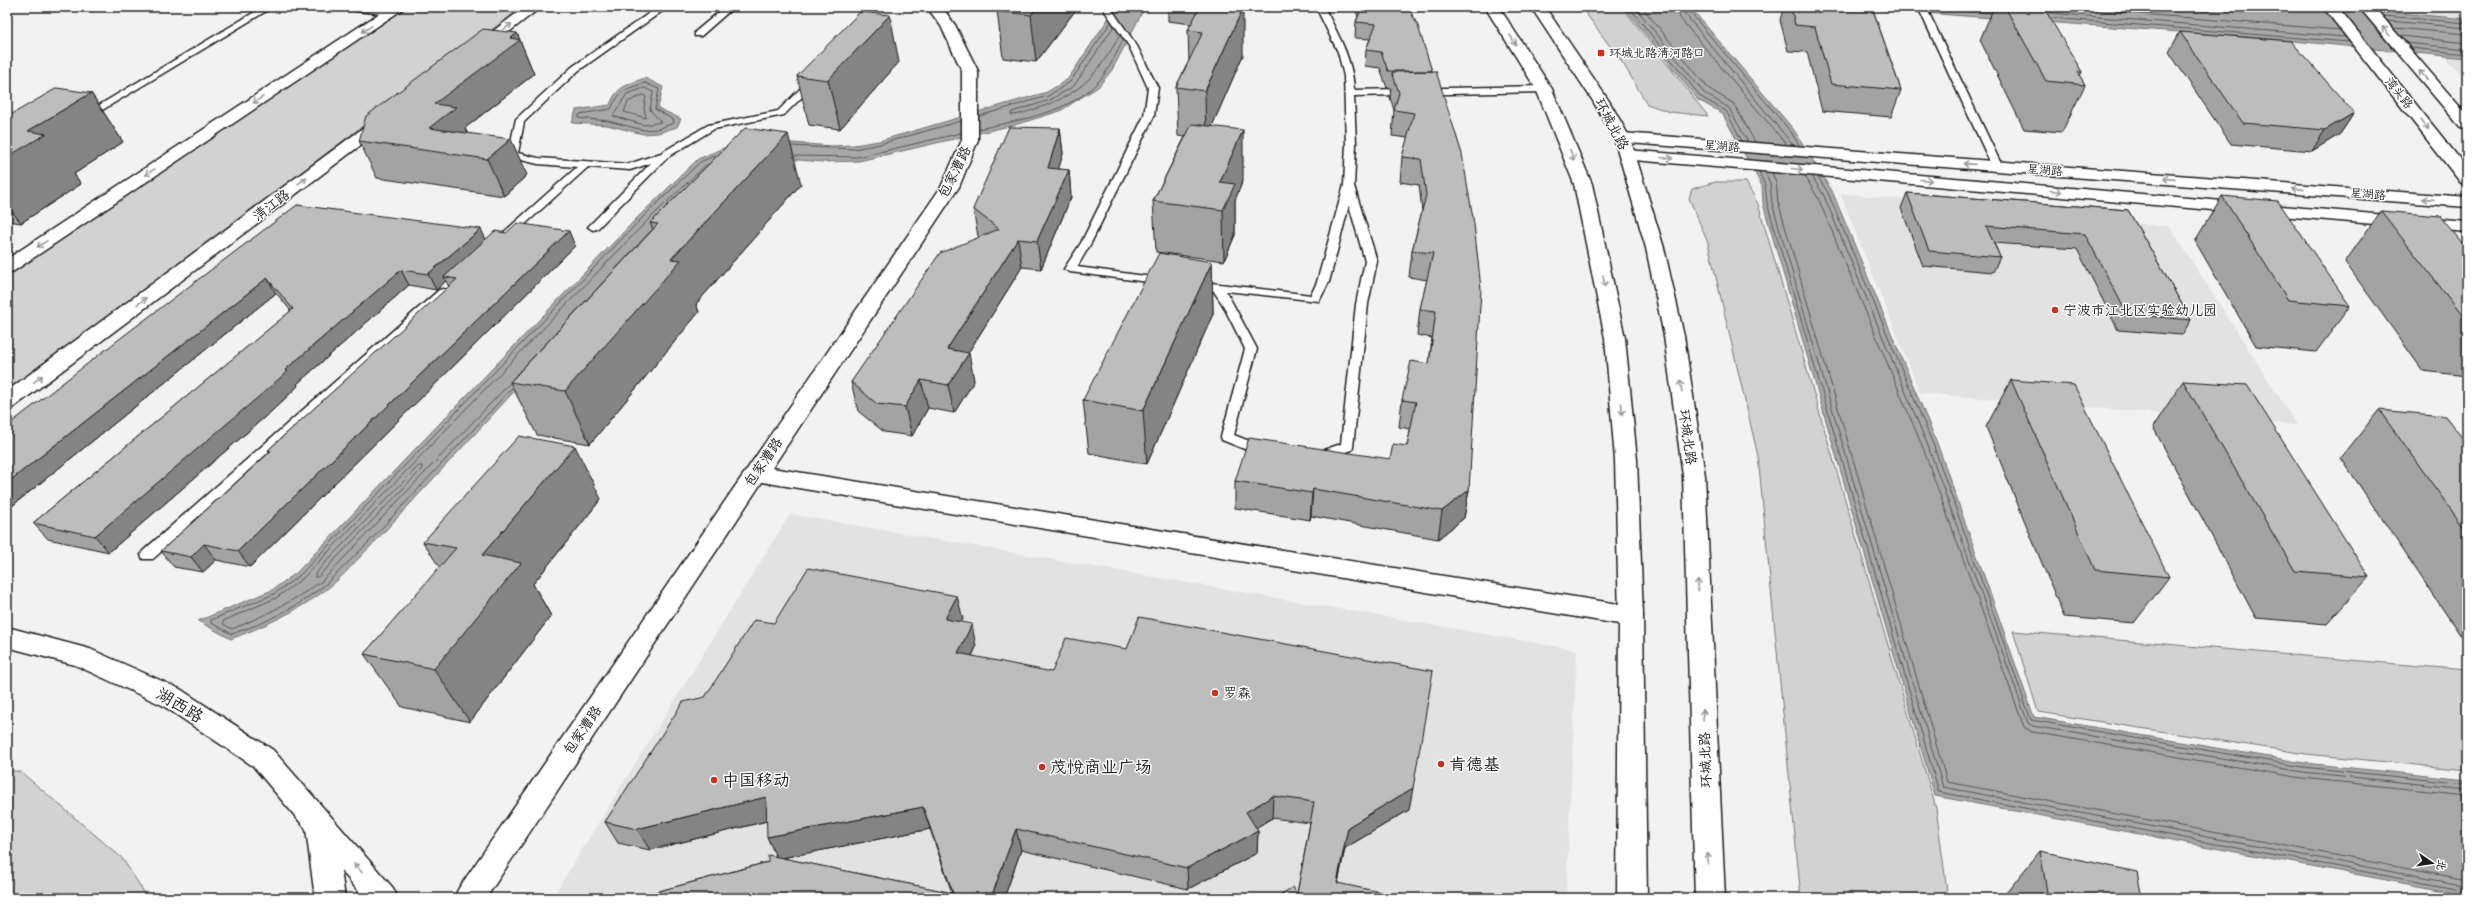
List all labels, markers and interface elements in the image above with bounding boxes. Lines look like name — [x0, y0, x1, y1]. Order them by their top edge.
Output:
one-way arrow — [501, 23, 512, 31]
one-way arrow — [361, 24, 372, 33]
one-way arrow — [2382, 26, 2391, 37]
one-way arrow — [1509, 34, 1517, 46]
place label: 环城北路清河路口 — [1609, 46, 1705, 61]
marker: 环城北路清河路口 — [1596, 48, 1606, 58]
one-way arrow — [2418, 69, 2427, 80]
street label: 湾头路 — [2381, 75, 2416, 112]
street label: 环城北路 — [1591, 96, 1632, 153]
one-way arrow — [252, 97, 264, 105]
one-way arrow — [2421, 120, 2430, 131]
street label: 星湖路 — [1703, 138, 1740, 155]
street label: 包家漕路 — [935, 143, 974, 201]
one-way arrow — [1569, 149, 1577, 161]
one-way arrow — [1660, 155, 1673, 162]
one-way arrow — [1963, 161, 1976, 168]
street label: 星湖路 — [2026, 162, 2063, 179]
one-way arrow — [1790, 166, 1803, 173]
one-way arrow — [145, 168, 156, 176]
one-way arrow — [2163, 176, 2176, 183]
one-way arrow — [297, 177, 308, 185]
one-way arrow — [1919, 177, 1932, 184]
one-way arrow — [2292, 185, 2305, 192]
street label: 清江路 — [249, 186, 293, 225]
street label: 星湖路 — [2349, 186, 2386, 203]
one-way arrow — [2049, 188, 2062, 195]
one-way arrow — [2422, 195, 2435, 202]
one-way arrow — [36, 240, 47, 248]
one-way arrow — [1600, 274, 1608, 287]
one-way arrow — [137, 297, 148, 305]
place label: 宁波市江北区实验幼儿园 — [2063, 302, 2217, 319]
marker: 宁波市江北区实验幼儿园 — [2050, 305, 2060, 315]
one-way arrow — [33, 375, 44, 383]
one-way arrow — [1677, 380, 1685, 393]
one-way arrow — [1618, 402, 1625, 415]
street label: 环城北路 — [1675, 408, 1700, 466]
street label: 包家漕路 — [741, 434, 786, 490]
one-way arrow — [1694, 579, 1702, 592]
street label: 湖西路 — [152, 684, 206, 728]
place label: 罗森 — [1223, 685, 1251, 702]
marker: 罗森 — [1210, 688, 1220, 698]
street label: 包家漕路 — [560, 702, 605, 758]
one-way arrow — [1699, 709, 1707, 722]
street label: 环城北路 — [1696, 732, 1715, 788]
place label: 肯德基 — [1449, 755, 1500, 775]
place label: 茂悦商业广场 — [1050, 758, 1152, 778]
marker: 肯德基 — [1436, 759, 1446, 769]
marker: 茂悦商业广场 — [1037, 762, 1047, 772]
place label: 中国移动 — [722, 771, 790, 791]
marker: 中国移动 — [709, 775, 719, 785]
north arrow — [2412, 843, 2452, 883]
one-way arrow — [1704, 853, 1712, 866]
text: 北 — [2434, 858, 2449, 872]
one-way arrow — [353, 863, 362, 874]

